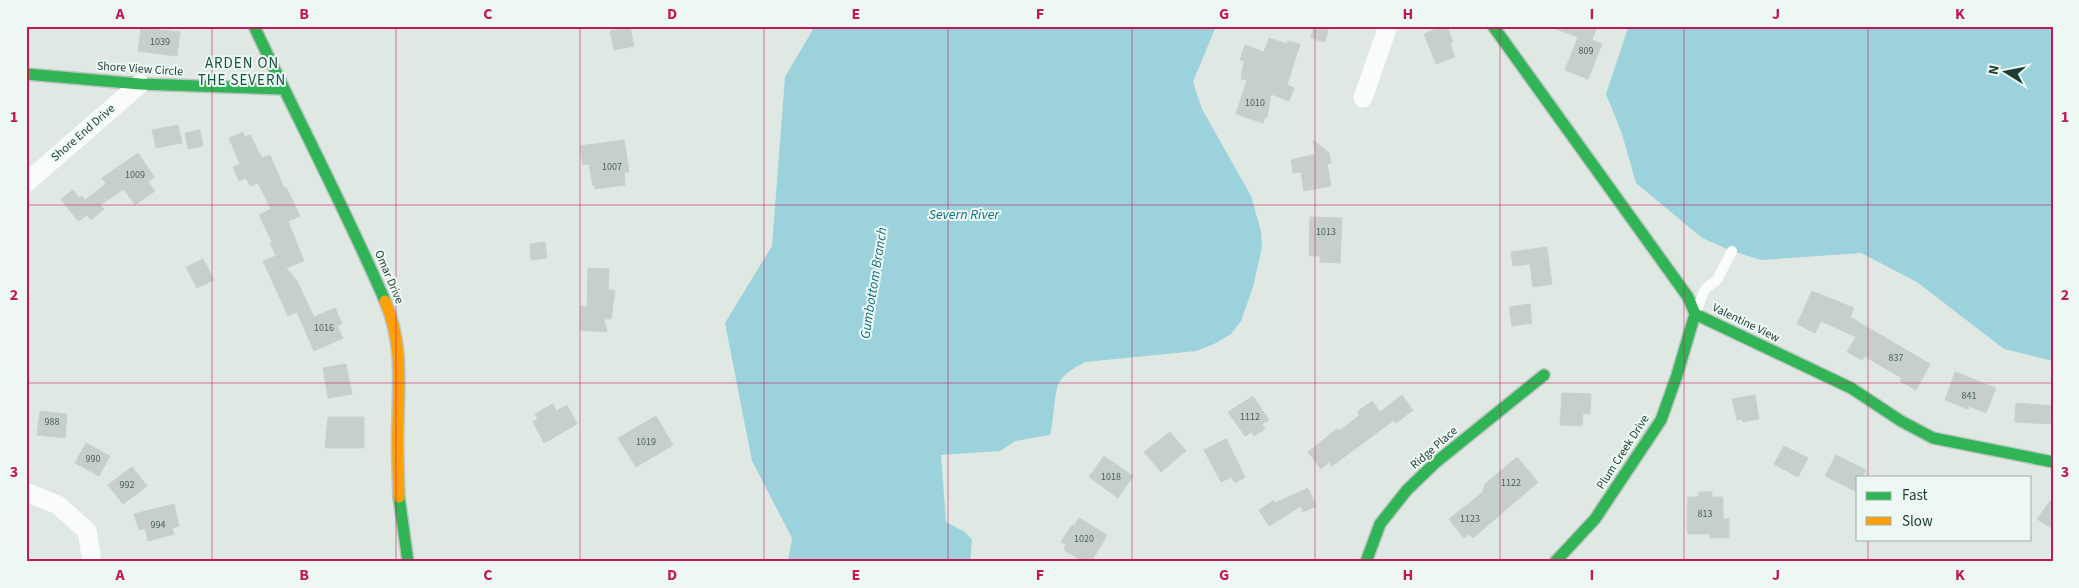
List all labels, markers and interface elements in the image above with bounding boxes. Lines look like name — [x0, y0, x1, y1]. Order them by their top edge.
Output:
text: A — [114, 3, 125, 25]
text: B — [299, 3, 309, 25]
text: C — [483, 3, 493, 25]
text: D — [667, 3, 677, 25]
text: E — [852, 3, 860, 25]
text: F — [1036, 3, 1044, 25]
text: G — [1219, 3, 1229, 25]
text: H — [1403, 3, 1413, 25]
text: I — [1590, 3, 1594, 25]
text: J — [1772, 3, 1780, 25]
text: K — [1955, 3, 1965, 25]
house number: 1039 — [150, 35, 170, 49]
house number: 809 — [1579, 44, 1593, 58]
north arrow — [1982, 48, 2032, 98]
district label: ARDEN ON THE SEVERN — [198, 53, 286, 91]
street label: Shore View Circle — [96, 58, 184, 80]
text: N — [1984, 64, 2005, 76]
house number: 1010 — [1245, 96, 1265, 110]
street label: Shore End Drive — [47, 100, 119, 166]
text: 1 — [10, 106, 18, 128]
text: 1 — [2061, 106, 2069, 128]
house number: 1007 — [602, 160, 622, 174]
house number: 1009 — [125, 168, 145, 182]
water label: Severn River — [929, 205, 1000, 225]
house number: 1013 — [1316, 225, 1336, 239]
water label: Gumbottom Branch — [855, 226, 893, 340]
street label: Omar Drive — [370, 248, 408, 306]
text: 2 — [10, 284, 18, 306]
text: 2 — [2061, 284, 2069, 306]
street label: Valentine View — [1709, 299, 1783, 347]
house number: 1016 — [314, 321, 334, 335]
house number: 837 — [1889, 351, 1903, 365]
house number: 841 — [1962, 389, 1976, 403]
house number: 1112 — [1240, 410, 1260, 424]
street label: Plum Creek Drive — [1592, 411, 1654, 493]
house number: 988 — [45, 415, 59, 429]
street label: Ridge Place — [1407, 423, 1461, 473]
house number: 1019 — [636, 435, 656, 449]
house number: 990 — [86, 452, 100, 466]
text: 3 — [10, 461, 18, 483]
text: 3 — [2061, 461, 2069, 483]
house number: 1018 — [1101, 470, 1121, 484]
house number: 1122 — [1501, 476, 1521, 490]
legend — [1856, 476, 2032, 540]
house number: 992 — [120, 478, 134, 492]
text: Fast — [1902, 485, 1928, 506]
house number: 813 — [1698, 507, 1712, 521]
text: Slow — [1902, 511, 1933, 532]
house number: 1123 — [1460, 512, 1480, 526]
house number: 994 — [151, 518, 165, 532]
house number: 1020 — [1074, 532, 1094, 546]
text: A — [114, 564, 125, 586]
text: B — [299, 564, 309, 586]
text: C — [483, 564, 493, 586]
text: D — [667, 564, 677, 586]
text: E — [852, 564, 860, 586]
text: F — [1036, 564, 1044, 586]
text: G — [1219, 564, 1229, 586]
text: H — [1403, 564, 1413, 586]
text: I — [1590, 564, 1594, 586]
text: J — [1772, 564, 1780, 586]
text: K — [1955, 564, 1965, 586]

